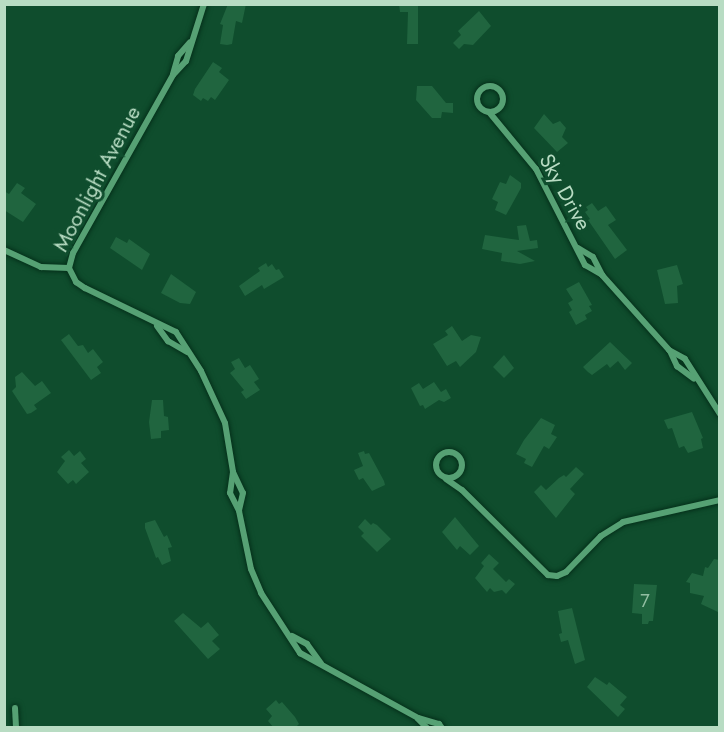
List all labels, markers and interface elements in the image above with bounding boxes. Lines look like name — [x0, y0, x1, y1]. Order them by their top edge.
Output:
street label: Moonlight Avenue — [48, 102, 146, 256]
street label: Sky Drive — [534, 149, 596, 235]
house number: 7 — [640, 590, 650, 612]

